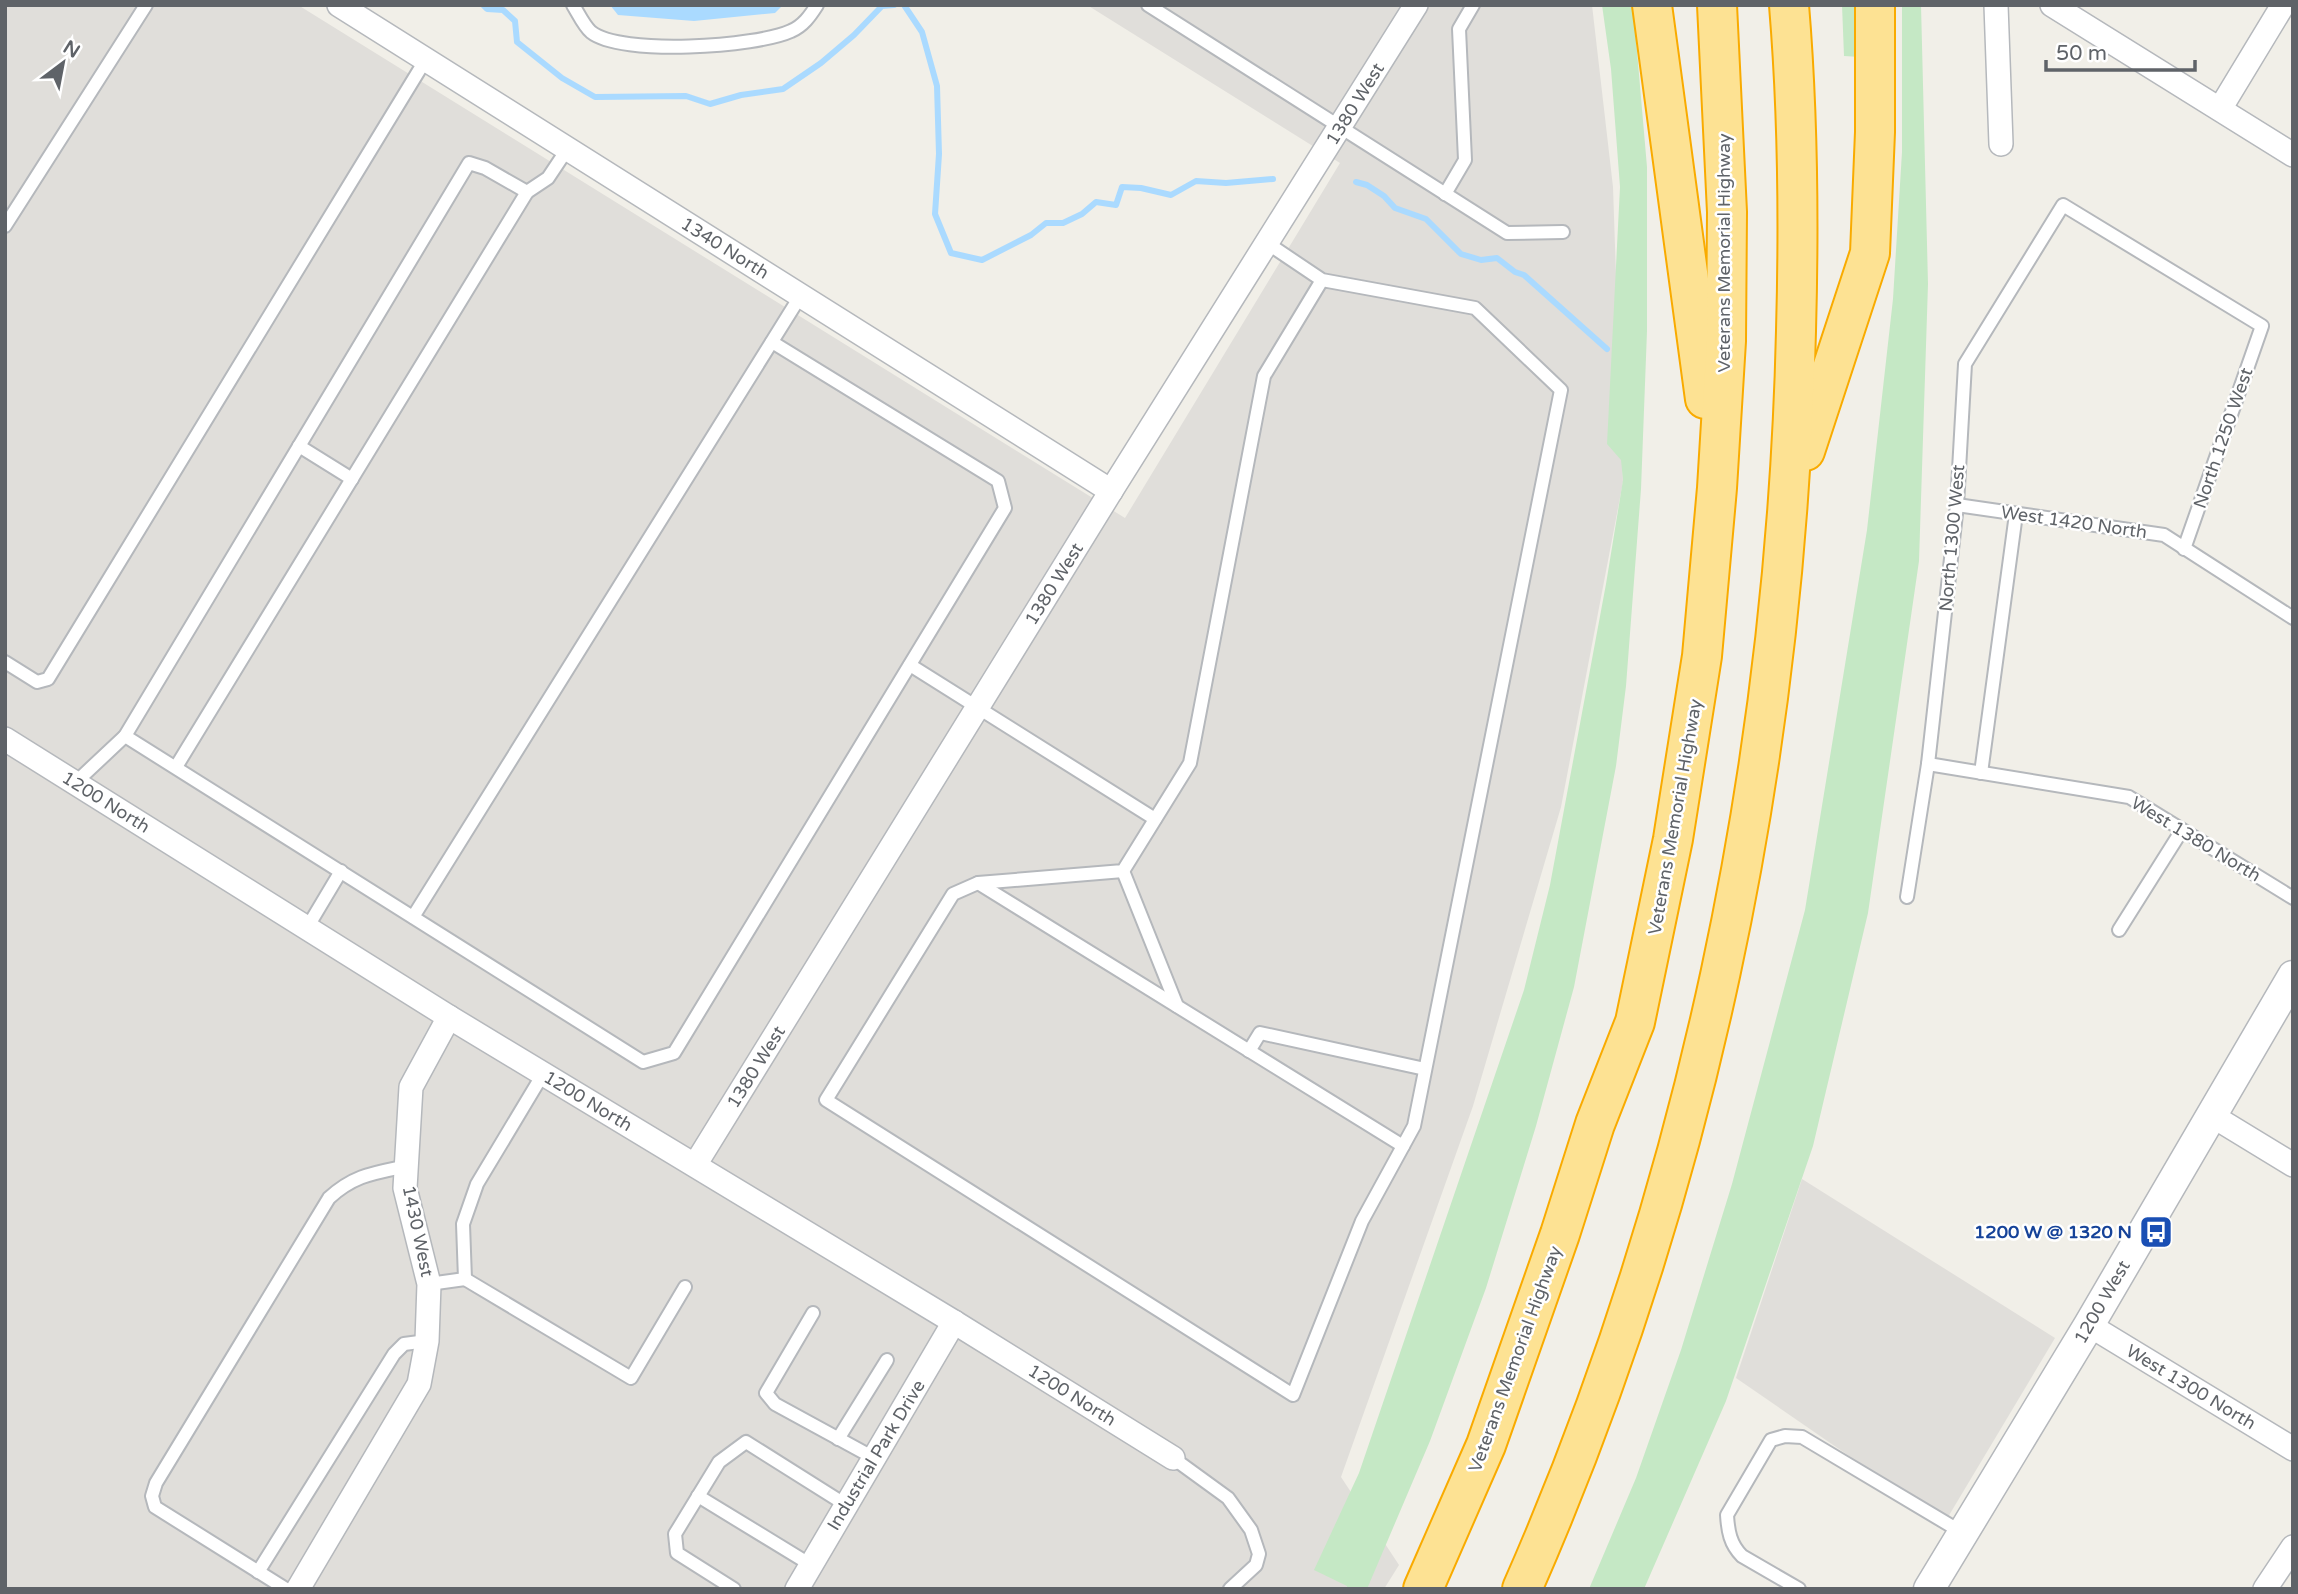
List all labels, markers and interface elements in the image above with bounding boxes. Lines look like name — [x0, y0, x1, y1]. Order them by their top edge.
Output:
north arrow — [28, 28, 98, 98]
scale bar — [2046, 28, 2195, 72]
text: N — [59, 36, 84, 63]
text: 50 m — [2056, 41, 2107, 66]
street label: 1380 West — [1321, 59, 1389, 149]
street label: Veterans Memorial Highway — [1713, 133, 1735, 373]
street label: 1340 North — [677, 212, 773, 284]
street label: North 1250 West — [2189, 365, 2257, 511]
street label: North 1300 West — [1935, 463, 1969, 612]
street label: West 1420 North — [1999, 501, 2149, 543]
street label: 1380 West — [1020, 539, 1088, 629]
street label: Veterans Memorial Highway — [1643, 697, 1707, 937]
street label: 1200 North — [58, 766, 154, 838]
street label: West 1380 North — [2127, 792, 2265, 886]
street label: 1380 West — [722, 1022, 790, 1112]
street label: 1200 North — [540, 1066, 636, 1136]
street label: 1430 West — [398, 1183, 438, 1279]
bus stop icon: 1200 W @ 1320 N — [2137, 1213, 2175, 1251]
place label: 1200 W @ 1320 N — [1974, 1221, 2132, 1243]
street label: Veterans Memorial Highway — [1464, 1243, 1566, 1475]
street label: 1200 West — [2069, 1256, 2135, 1348]
street label: West 1300 North — [2122, 1340, 2260, 1434]
street label: 1200 North — [1024, 1359, 1120, 1431]
street label: Industrial Park Drive — [822, 1376, 930, 1534]

